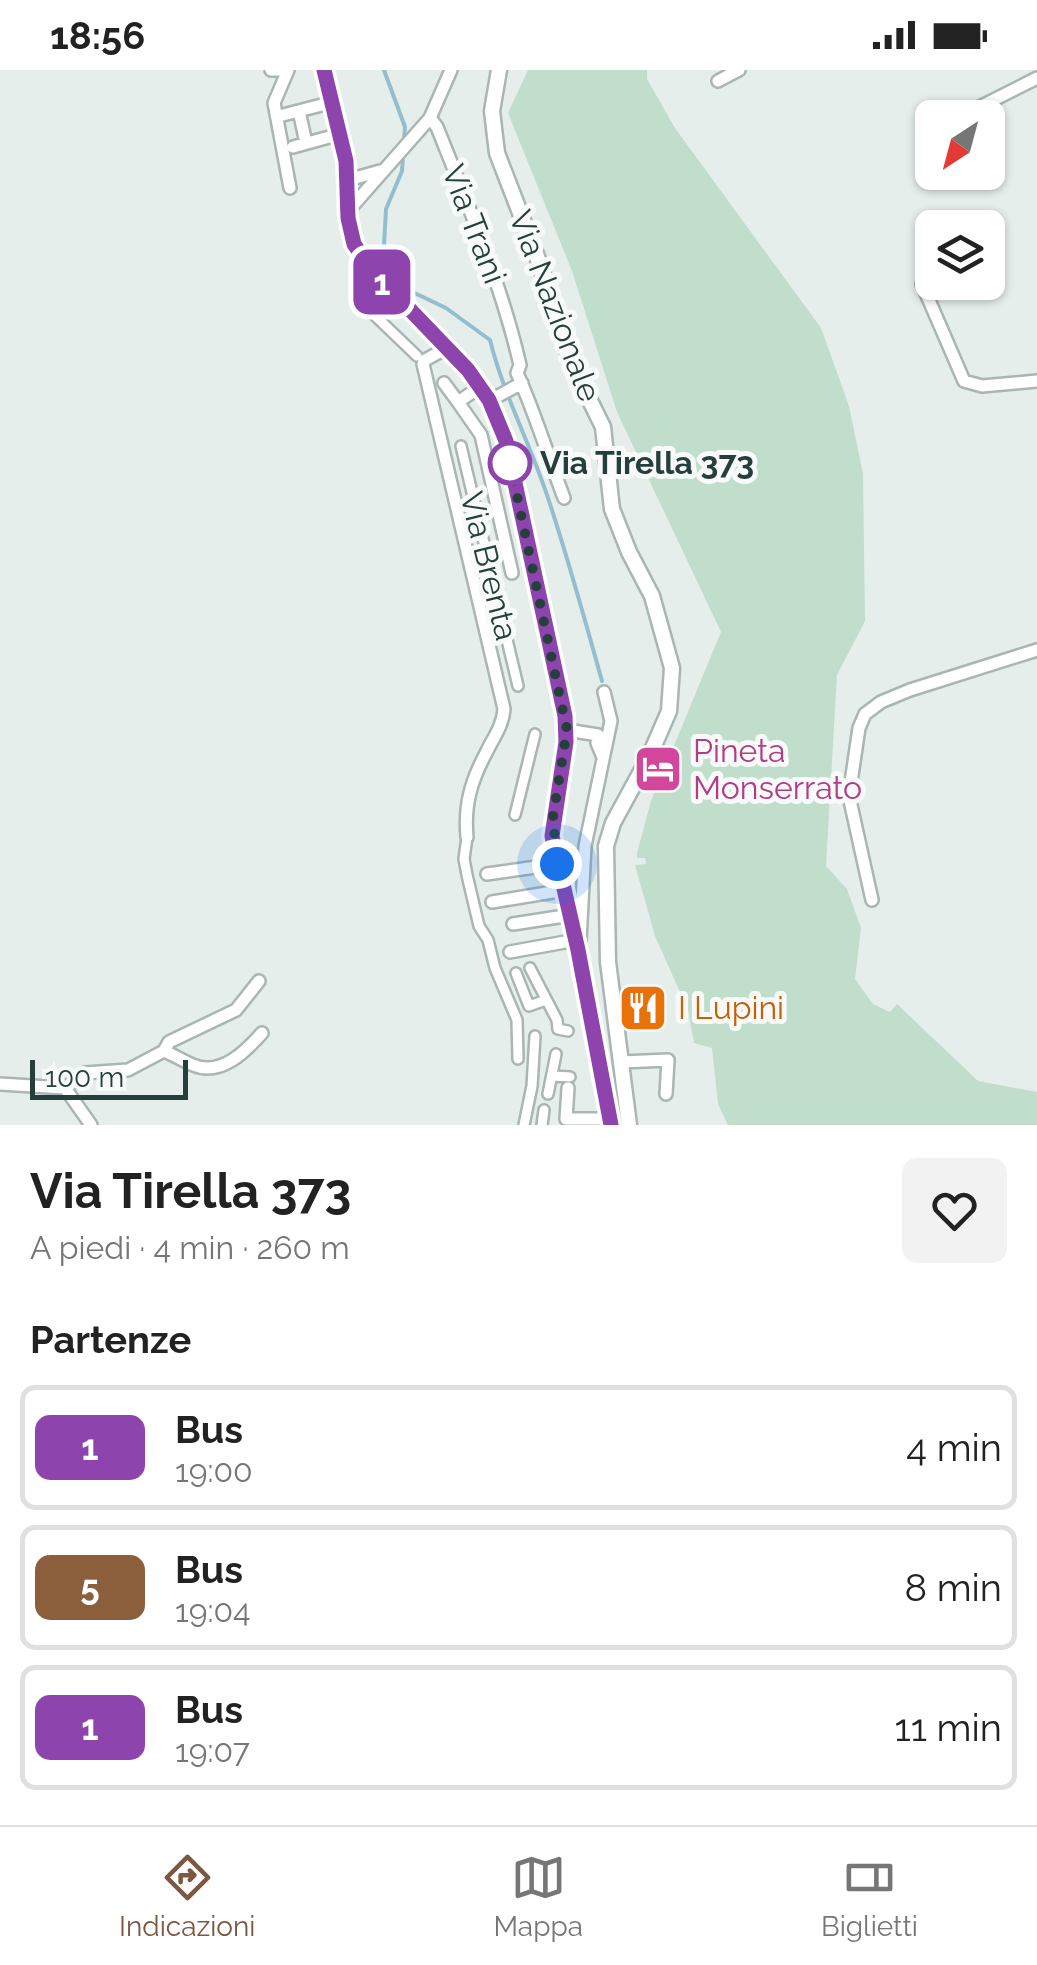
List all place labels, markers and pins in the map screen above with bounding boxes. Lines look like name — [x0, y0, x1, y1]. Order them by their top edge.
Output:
marker: Via Tirella 373 — [489, 442, 531, 484]
place label: Via Tirella 373 — [540, 444, 754, 481]
place label: Pineta Monserrato — [693, 732, 862, 806]
hotel icon: Pineta Monserrato — [632, 743, 684, 795]
restaurant icon: I Lupini — [617, 982, 669, 1034]
place label: I Lupini — [678, 989, 784, 1026]

